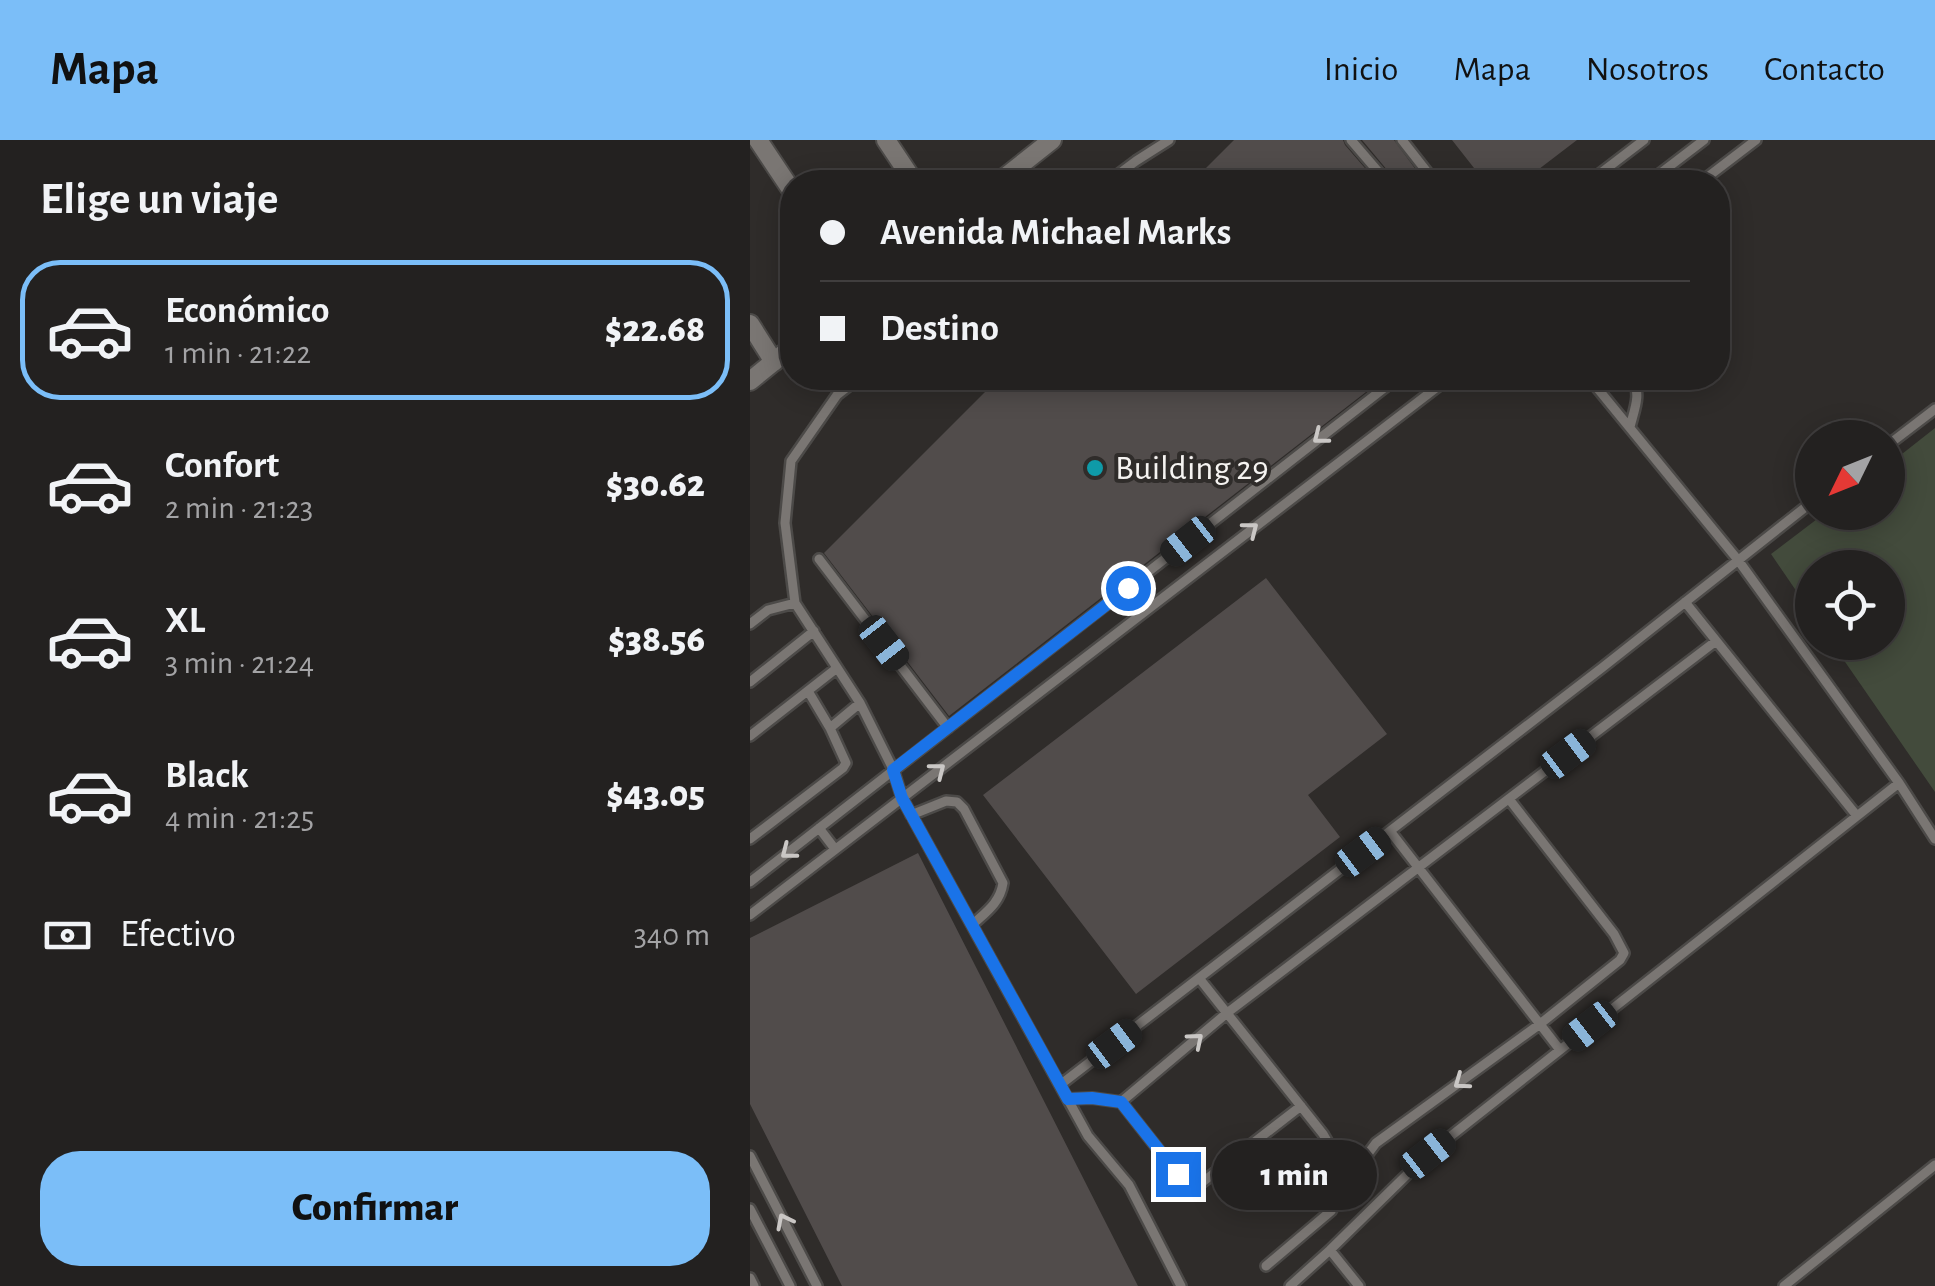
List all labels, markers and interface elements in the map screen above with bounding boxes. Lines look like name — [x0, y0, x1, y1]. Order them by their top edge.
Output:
text: Mapa — [50, 46, 159, 94]
text: Inicio — [1324, 52, 1398, 87]
text: Mapa — [1453, 52, 1531, 87]
text: Nosotros — [1586, 52, 1709, 87]
text: Contacto — [1764, 52, 1885, 87]
text: Elige un viaje — [40, 177, 279, 222]
text: Avenida Michael Marks — [880, 214, 1231, 252]
icon: car — [45, 285, 135, 375]
text: Económico — [165, 292, 329, 330]
text: Destino — [880, 310, 999, 348]
text: $22.68 — [605, 311, 705, 349]
text: 1 min · 21:22 — [165, 337, 311, 369]
north arrow — [1795, 420, 1905, 530]
map controls — [1795, 420, 1905, 660]
one-way arrow — [1313, 426, 1331, 443]
icon: car — [45, 440, 135, 530]
text: Confort — [165, 447, 279, 485]
place label: Building 29 — [1115, 451, 1269, 486]
marker: Building 29 — [1084, 457, 1106, 479]
text: $30.62 — [606, 466, 705, 504]
text: 2 min · 21:23 — [165, 492, 313, 524]
car — [1155, 511, 1221, 571]
one-way arrow — [1240, 524, 1258, 541]
button: locate — [1795, 550, 1905, 660]
route start — [1106, 566, 1151, 611]
icon: car — [45, 595, 135, 685]
text: XL — [165, 602, 205, 640]
car — [854, 610, 914, 676]
text: $38.56 — [608, 621, 705, 659]
text: 3 min · 21:24 — [165, 647, 314, 679]
car — [1535, 724, 1601, 784]
icon: car — [45, 750, 135, 840]
text: Black — [165, 757, 249, 795]
one-way arrow — [927, 765, 945, 782]
text: $43.05 — [606, 776, 705, 814]
text: 4 min · 21:25 — [165, 802, 314, 834]
car — [1330, 822, 1396, 882]
one-way arrow — [781, 841, 799, 858]
icon: cash — [40, 908, 95, 963]
text: Efectivo — [120, 916, 236, 954]
text: 340 m — [634, 919, 710, 951]
car — [1557, 996, 1623, 1056]
car — [1081, 1014, 1147, 1074]
one-way arrow — [1184, 1033, 1203, 1051]
one-way arrow — [1454, 1070, 1472, 1087]
car — [1395, 1124, 1461, 1184]
callout: 1 min — [1213, 1139, 1378, 1209]
button: Confirmar — [40, 1151, 710, 1266]
route end — [1156, 1152, 1201, 1197]
text: 1 min — [1260, 1159, 1329, 1191]
one-way arrow — [777, 1214, 796, 1232]

